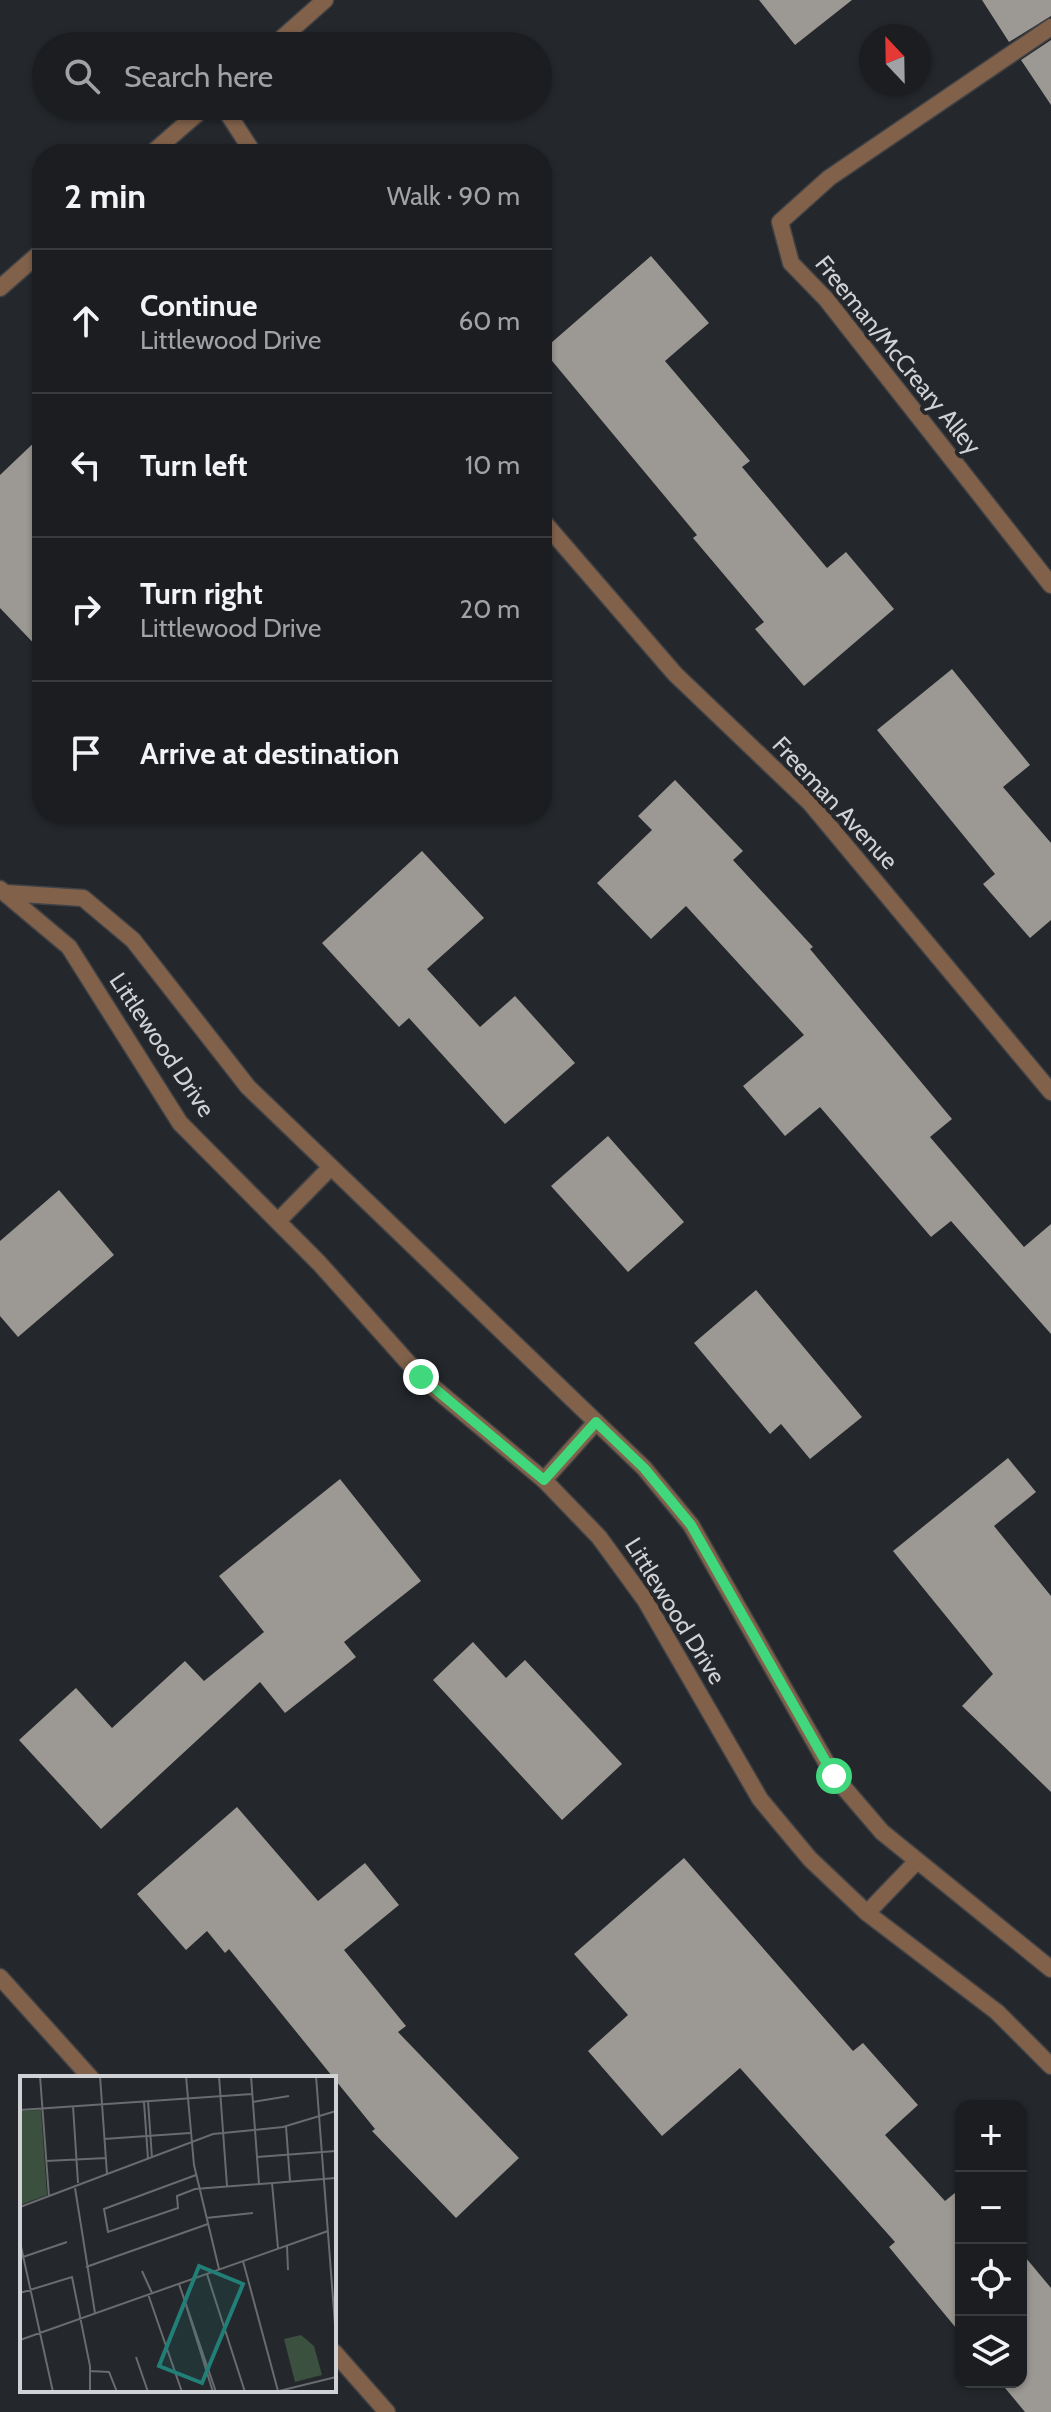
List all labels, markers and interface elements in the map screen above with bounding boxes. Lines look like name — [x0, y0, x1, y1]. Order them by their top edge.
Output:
north arrow — [859, 24, 931, 96]
search box — [32, 32, 552, 120]
icon: search — [60, 54, 104, 98]
text: Search here — [124, 58, 273, 95]
text: 2 min — [64, 175, 146, 217]
text: Walk · 90 m — [387, 180, 520, 212]
street label: Freeman/McCreary Alley — [809, 249, 987, 460]
text: Continue — [140, 287, 257, 324]
icon: ahead — [64, 299, 108, 343]
text: 60 m — [458, 305, 520, 337]
text: Littlewood Drive — [140, 324, 321, 356]
icon: left — [64, 443, 108, 487]
text: Turn left — [140, 447, 248, 484]
text: 10 m — [465, 449, 520, 481]
text: Turn right — [140, 575, 263, 612]
icon: right — [64, 587, 108, 631]
text: 20 m — [460, 593, 520, 625]
text: Littlewood Drive — [140, 612, 321, 644]
street label: Freeman Avenue — [767, 730, 904, 875]
icon: arrive — [64, 731, 108, 775]
text: Arrive at destination — [140, 735, 400, 772]
street label: Littlewood Drive — [104, 967, 221, 1122]
route end — [403, 1359, 439, 1395]
street label: Littlewood Drive — [619, 1532, 732, 1689]
route start — [816, 1758, 852, 1794]
inset map — [20, 2076, 336, 2392]
map controls — [955, 2100, 1027, 2388]
button: + — [955, 2100, 1027, 2172]
button: − — [955, 2172, 1027, 2244]
button: locate — [955, 2244, 1027, 2316]
button: layers — [955, 2316, 1027, 2388]

